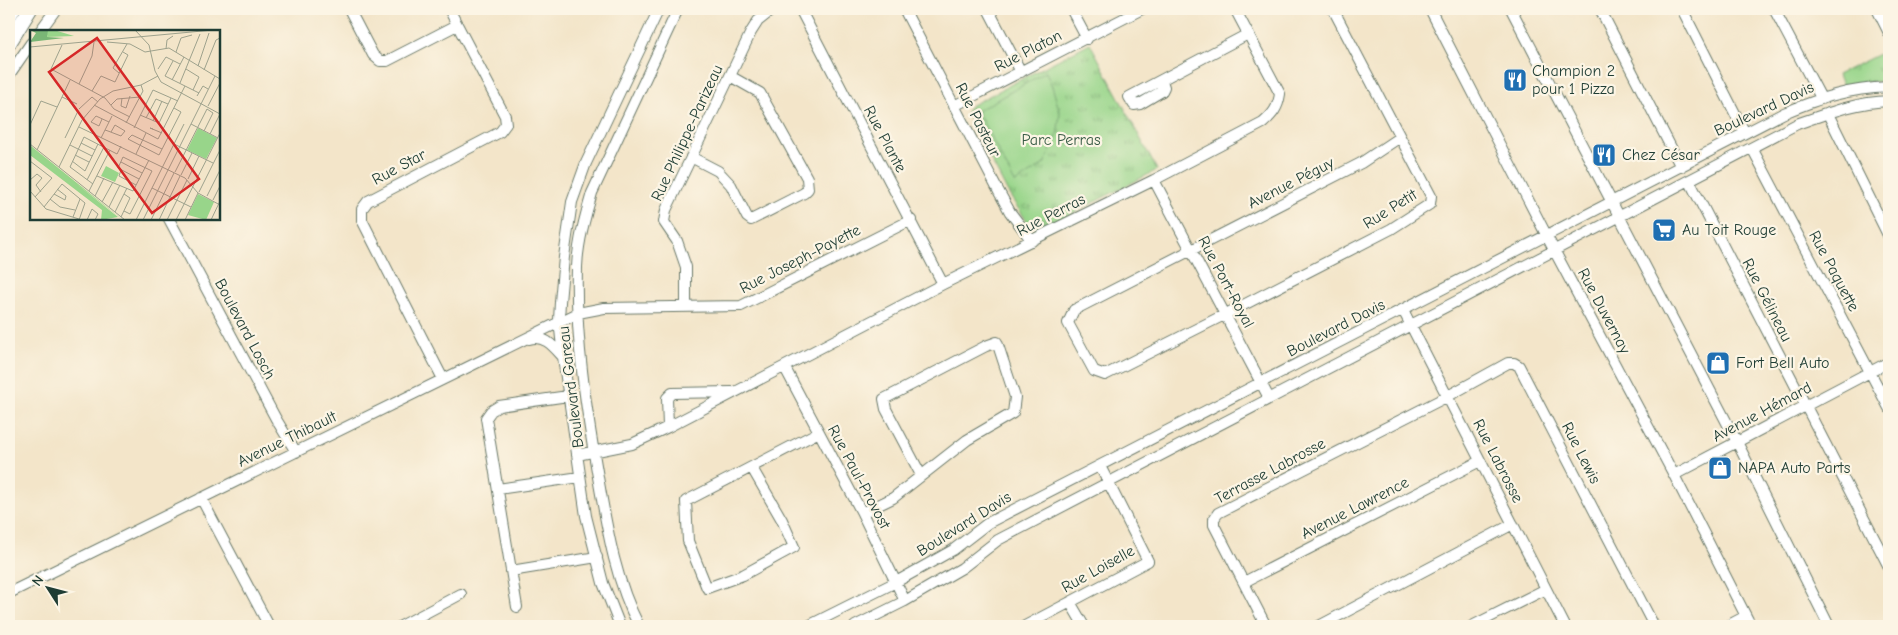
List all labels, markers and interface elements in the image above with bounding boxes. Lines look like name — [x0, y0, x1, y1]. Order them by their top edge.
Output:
street label: Rue Platon — [991, 26, 1065, 76]
inset map — [30, 30, 220, 220]
street label: Rue Philippe-Parizeau — [647, 62, 727, 204]
place label: Champion 2 pour 1 Pizza — [1532, 62, 1615, 98]
restaurant icon: Champion 2 pour 1 Pizza — [1502, 67, 1528, 93]
street label: Boulevard Davis — [1711, 78, 1817, 140]
street label: Rue Pasteur — [952, 80, 1005, 161]
street label: Rue Plante — [860, 103, 910, 175]
park label: Parc Perras — [1021, 131, 1101, 149]
restaurant icon: Chez César — [1591, 142, 1617, 168]
street label: Rue Star — [369, 145, 430, 189]
place label: Chez César — [1622, 146, 1700, 164]
street label: Avenue Péguy — [1245, 153, 1338, 212]
street label: Rue Petit — [1360, 185, 1421, 233]
street label: Rue Perras — [1014, 190, 1089, 240]
supermarket icon: Au Toit Rouge — [1651, 217, 1677, 243]
street label: Rue Joseph-Payette — [737, 221, 863, 297]
place label: Au Toit Rouge — [1682, 221, 1776, 239]
street label: Rue Paquette — [1805, 228, 1863, 314]
street label: Rue Port-Royal — [1194, 233, 1258, 331]
street label: Rue Gélineau — [1738, 255, 1796, 345]
street label: Rue Duvernay — [1574, 265, 1634, 358]
street label: Boulevard Losch — [211, 276, 279, 382]
street label: Boulevard Davis — [1284, 295, 1388, 360]
street label: Boulevard Gareau — [555, 325, 587, 449]
shop icon: Fort Bell Auto — [1705, 350, 1731, 376]
place label: Fort Bell Auto — [1736, 354, 1829, 372]
street label: Avenue Hémard — [1709, 378, 1815, 446]
street label: Avenue Thibault — [235, 407, 340, 471]
street label: Rue Labrosse — [1469, 416, 1527, 506]
street label: Rue Lewis — [1558, 419, 1604, 487]
street label: Rue Paul-Provost — [824, 422, 894, 532]
street label: Terrasse Labrosse — [1212, 434, 1328, 508]
shop icon: NAPA Auto Parts — [1707, 455, 1733, 481]
place label: NAPA Auto Parts — [1738, 459, 1851, 477]
street label: Avenue Lawrence — [1298, 473, 1412, 543]
street label: Boulevard Davis — [914, 488, 1015, 560]
street label: Rue Loiselle — [1058, 542, 1138, 596]
north arrow — [22, 562, 72, 612]
text: N — [28, 572, 47, 589]

